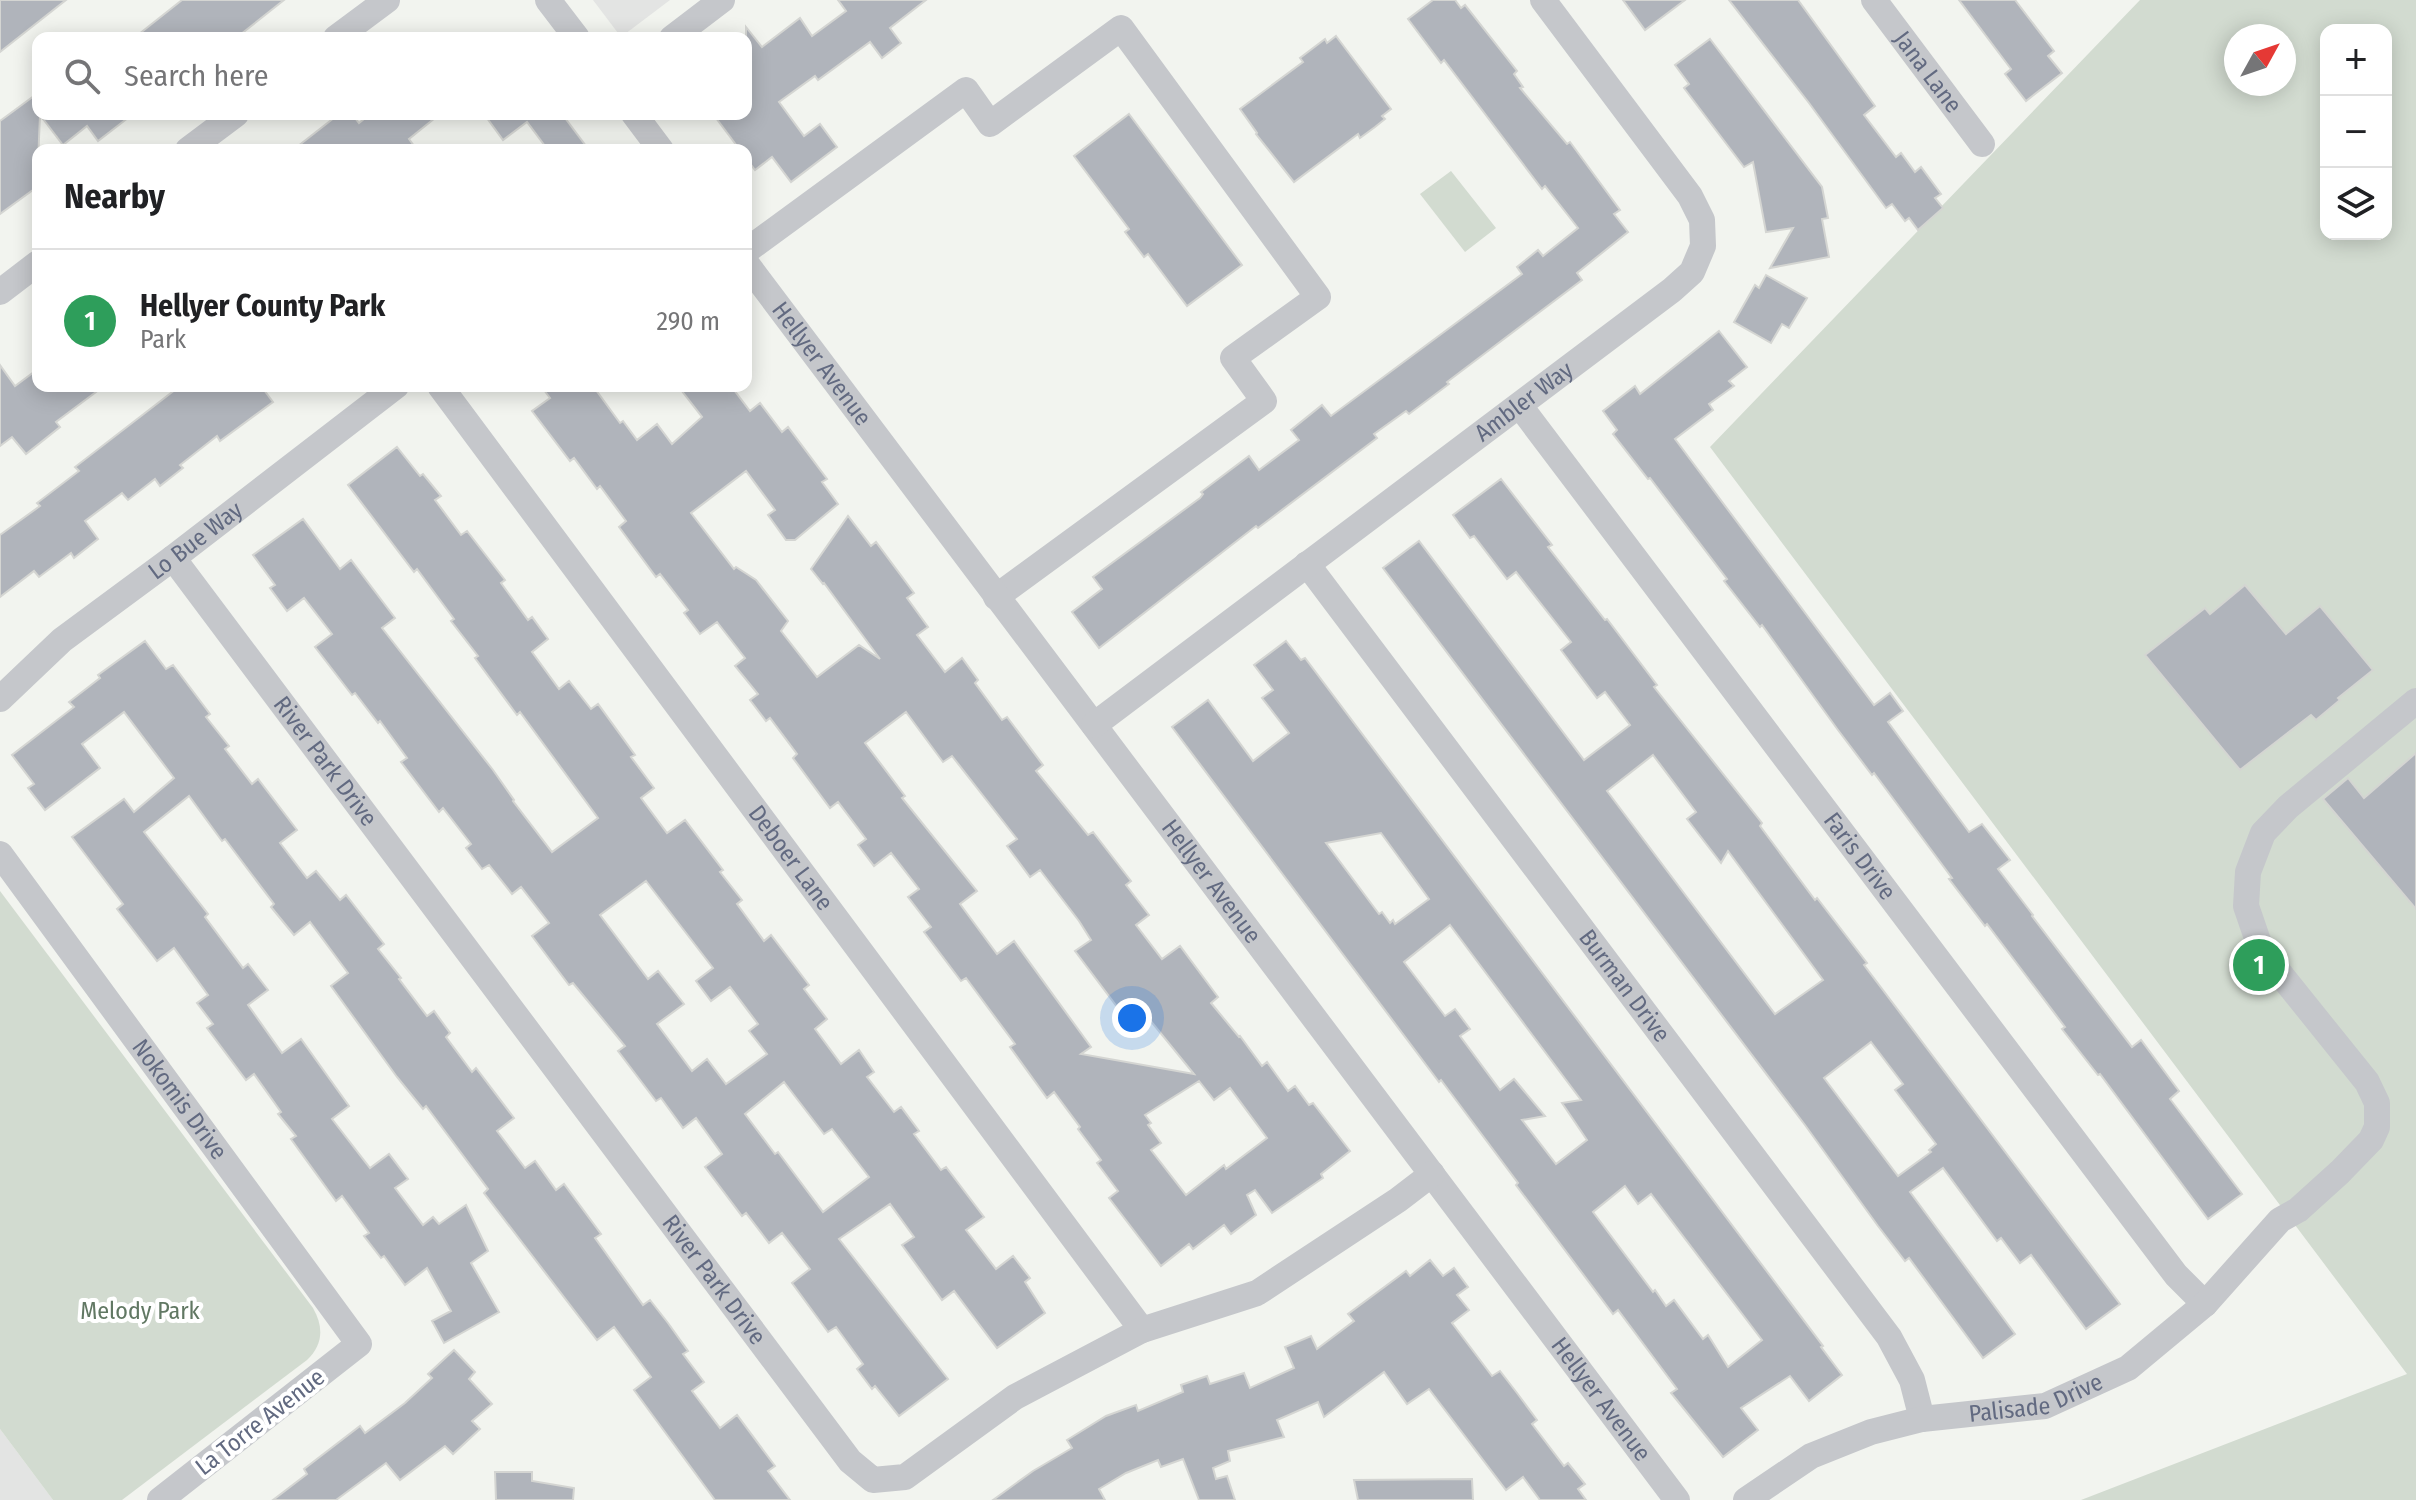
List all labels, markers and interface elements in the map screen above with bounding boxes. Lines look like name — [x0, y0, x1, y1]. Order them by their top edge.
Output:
north arrow — [2224, 24, 2296, 96]
map controls — [2320, 24, 2392, 240]
button: + — [2320, 24, 2392, 96]
street label: Jana Lane — [1888, 26, 1968, 118]
search box — [32, 32, 752, 120]
icon: search — [60, 54, 104, 98]
text: Search here — [124, 58, 269, 94]
button: − — [2320, 96, 2392, 168]
button: layers — [2320, 168, 2392, 240]
text: Nearby — [64, 176, 165, 217]
text: Hellyer County Park — [140, 288, 385, 324]
street label: Hellyer Avenue — [766, 296, 877, 431]
text: 1 — [85, 306, 96, 337]
text: 290 m — [656, 306, 720, 337]
text: Park — [140, 324, 186, 355]
street label: Ambler Way — [1469, 355, 1579, 447]
street label: Lo Bue Way — [143, 496, 248, 585]
street label: River Park Drive — [268, 691, 383, 832]
street label: Deboer Lane — [743, 800, 839, 916]
street label: Faris Drive — [1818, 807, 1902, 905]
street label: Hellyer Avenue — [1156, 814, 1267, 949]
street label: Burman Drive — [1573, 924, 1676, 1048]
pin: 1 — [2233, 935, 2285, 995]
your location — [1112, 998, 1152, 1038]
street label: Nokomis Drive — [126, 1034, 233, 1165]
street label: River Park Drive — [656, 1209, 772, 1350]
park label: Melody Park — [80, 1297, 201, 1325]
street label: Hellyer Avenue — [1546, 1332, 1657, 1467]
street label: La Torre Avenue — [190, 1363, 330, 1481]
street label: Palisade Drive — [1967, 1368, 2107, 1428]

